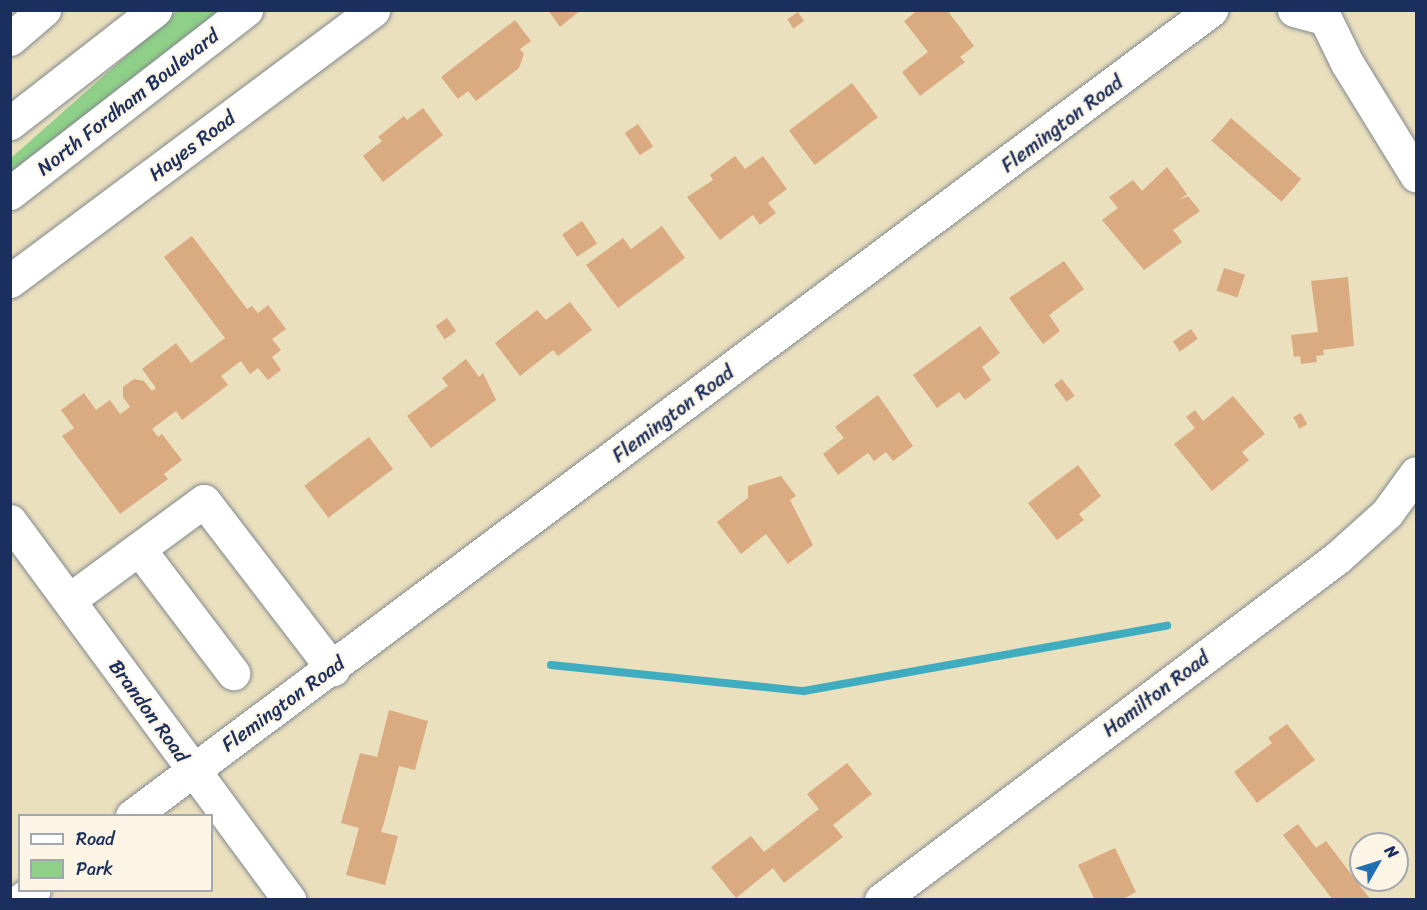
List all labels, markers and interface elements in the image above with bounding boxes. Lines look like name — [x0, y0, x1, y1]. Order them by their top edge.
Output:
street label: North Fordham Boulevard — [32, 23, 224, 181]
street label: Flemington Road — [996, 70, 1128, 178]
street label: Hayes Road — [144, 106, 240, 186]
street label: Flemington Road — [607, 360, 739, 468]
street label: Hamilton Road — [1098, 646, 1214, 742]
street label: Flemington Road — [217, 651, 349, 757]
street label: Brandon Road — [104, 655, 194, 767]
legend — [18, 814, 213, 892]
text: Road — [76, 823, 115, 855]
north arrow — [1349, 832, 1409, 892]
text: N — [1377, 838, 1407, 865]
text: Park — [76, 853, 113, 885]

